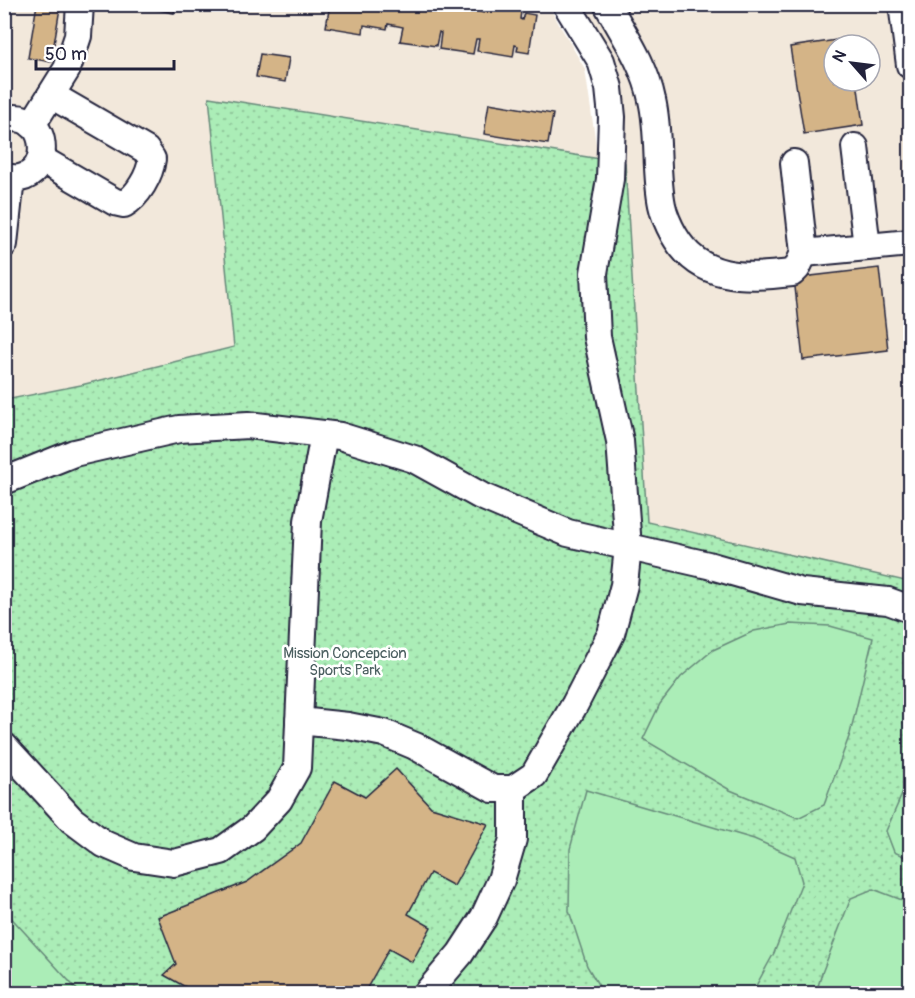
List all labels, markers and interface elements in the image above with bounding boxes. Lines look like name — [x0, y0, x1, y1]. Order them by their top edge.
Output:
scale bar — [36, 33, 174, 71]
north arrow — [822, 33, 882, 93]
text: 50 m — [45, 43, 87, 66]
text: N — [828, 47, 851, 66]
park label: Mission Concepcion Sports Park — [283, 644, 407, 680]

